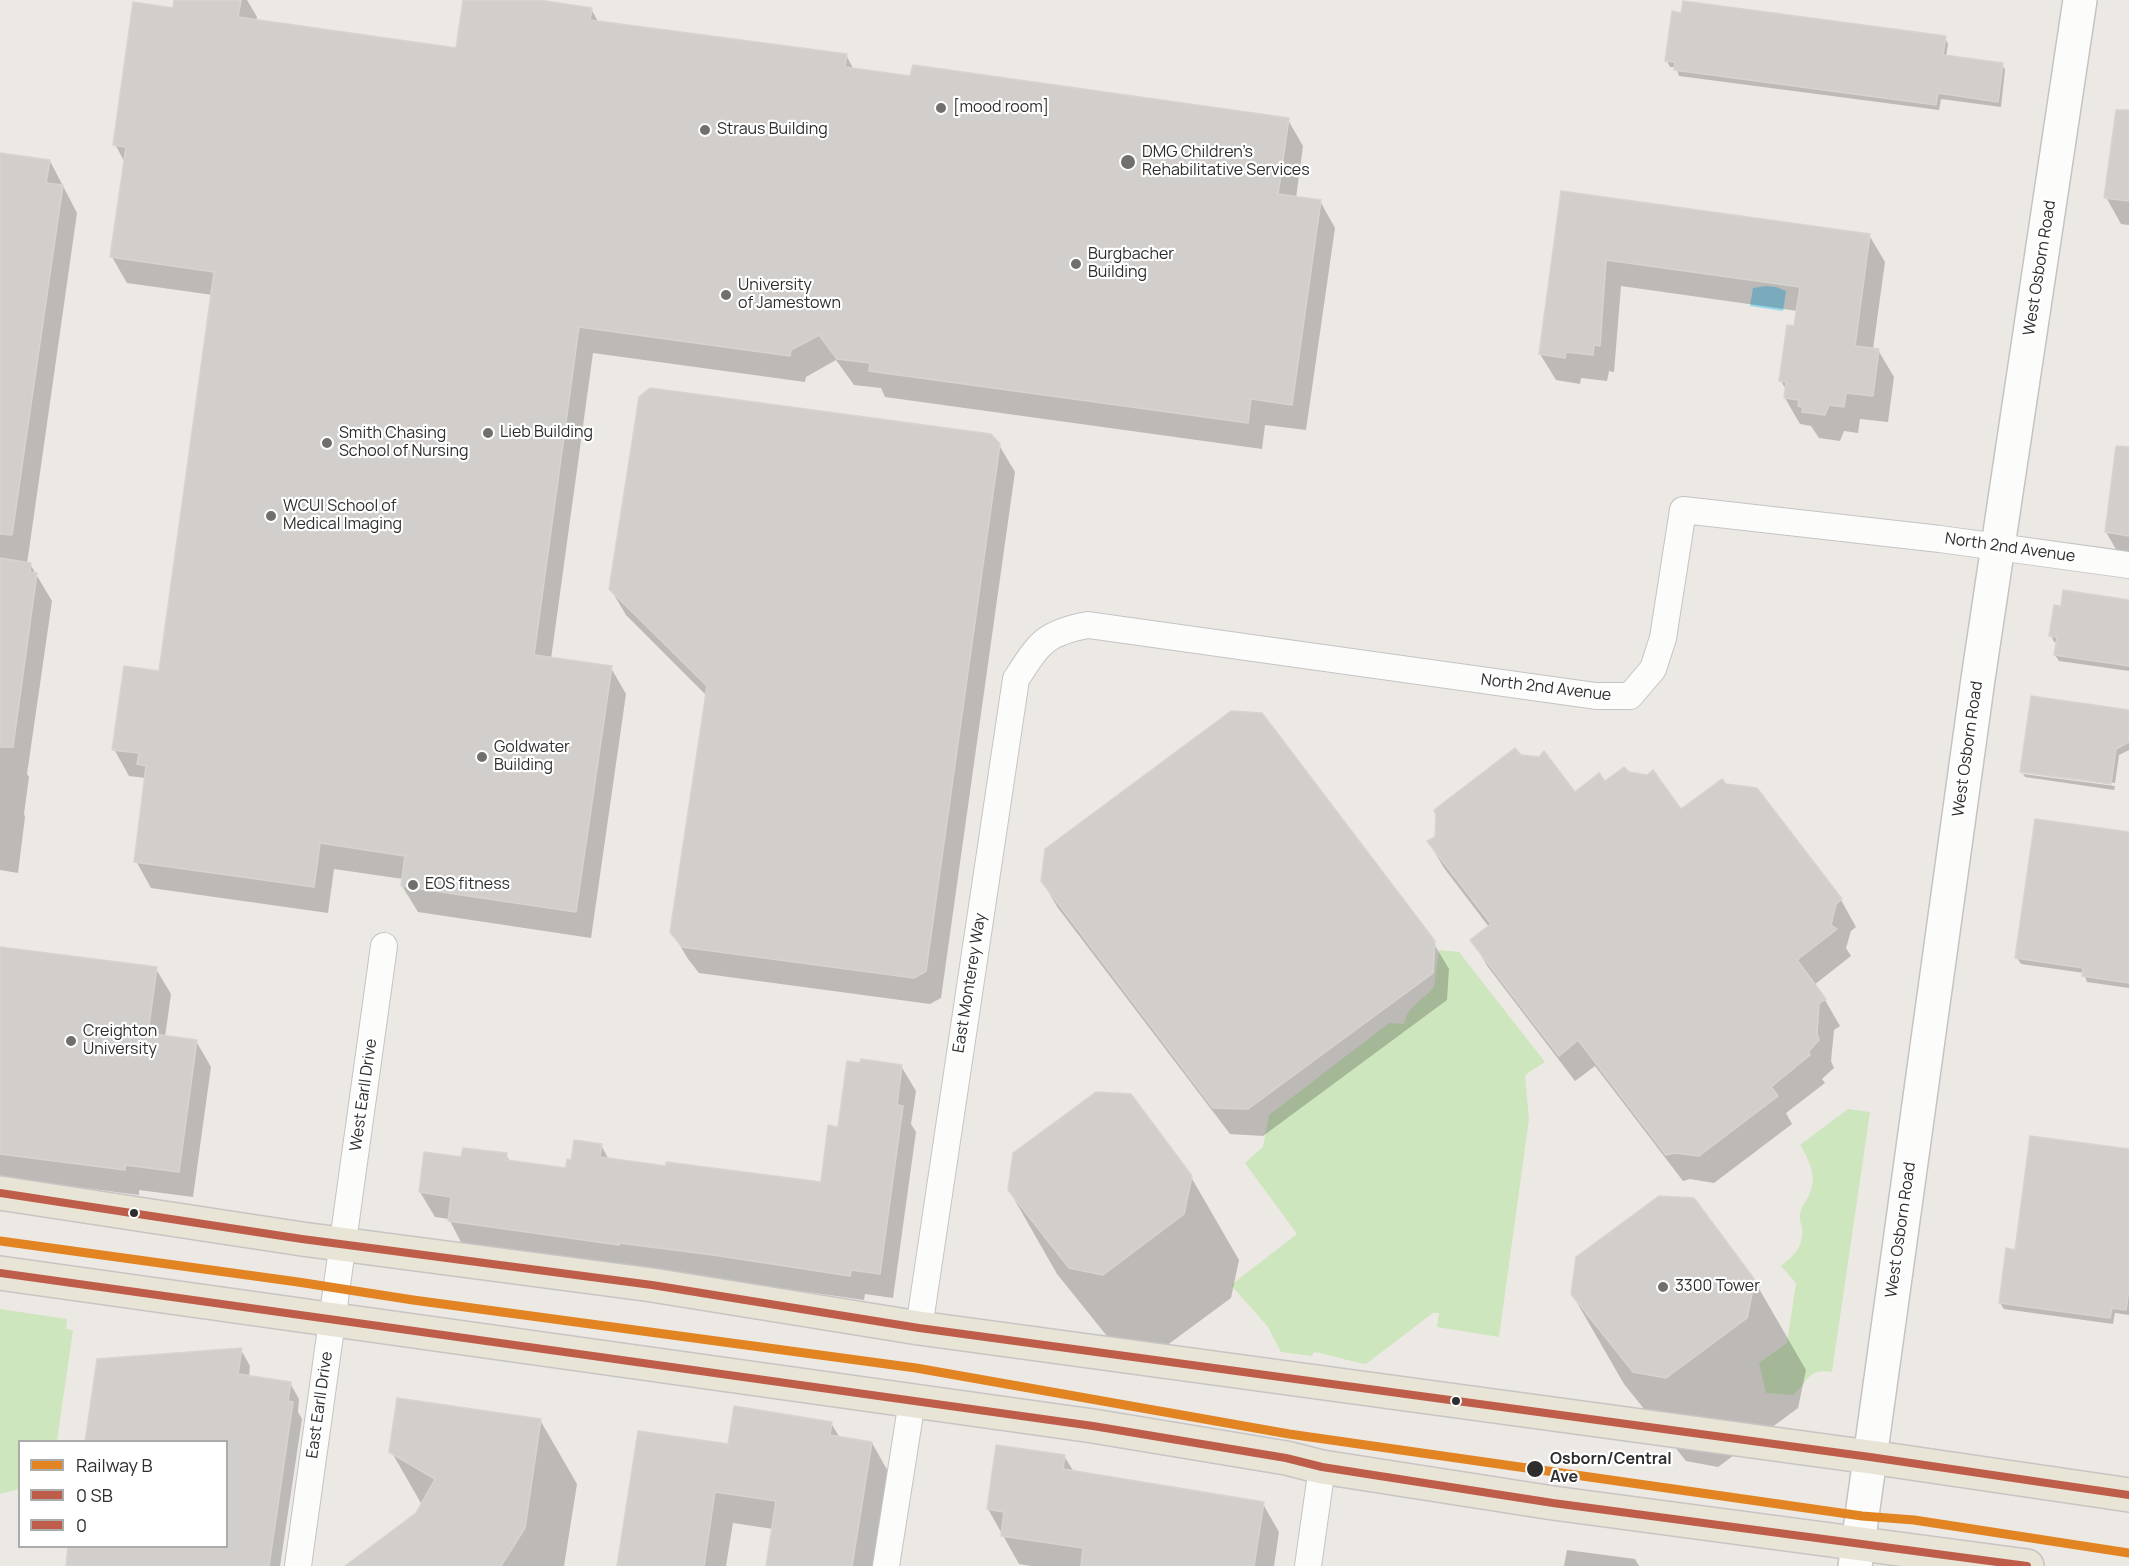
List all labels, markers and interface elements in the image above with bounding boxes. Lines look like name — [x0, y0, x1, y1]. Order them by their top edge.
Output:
place label: [mood room] — [953, 98, 1049, 118]
marker: [mood room] — [934, 101, 948, 115]
place label: Straus Building — [717, 120, 828, 140]
marker: Straus Building — [698, 123, 712, 137]
place label: DMG Children’s Rehabilitative Services — [1142, 143, 1310, 181]
marker: DMG Children’s Rehabilitative Services — [1119, 153, 1137, 171]
street label: West Osborn Road — [2020, 199, 2060, 337]
place label: Burgbacher Building — [1088, 245, 1174, 283]
marker: Burgbacher Building — [1069, 257, 1083, 271]
place label: University of Jamestown — [738, 276, 841, 314]
marker: University of Jamestown — [719, 288, 733, 302]
place label: Lieb Building — [500, 423, 593, 443]
place label: Smith Chasing School of Nursing — [339, 424, 468, 462]
marker: Lieb Building — [481, 426, 495, 440]
marker: Smith Chasing School of Nursing — [320, 436, 334, 450]
place label: WCUI School of Medical Imaging — [283, 497, 402, 535]
marker: WCUI School of Medical Imaging — [264, 509, 278, 523]
street label: North 2nd Avenue — [1944, 529, 2076, 567]
street label: North 2nd Avenue — [1480, 670, 1612, 706]
street label: West Osborn Road — [1949, 680, 1987, 818]
place label: Goldwater Building — [494, 738, 570, 776]
marker: Goldwater Building — [475, 750, 489, 764]
place label: EOS fitness — [425, 875, 510, 895]
marker: EOS fitness — [406, 878, 420, 892]
street label: East Monterey Way — [949, 912, 991, 1054]
place label: Creighton University — [83, 1022, 157, 1060]
marker: Creighton University — [64, 1034, 78, 1048]
street label: West Earll Drive — [347, 1038, 381, 1152]
street label: West Osborn Road — [1882, 1161, 1920, 1299]
unlabelled marker — [128, 1207, 140, 1219]
place label: 3300 Tower — [1675, 1277, 1760, 1297]
marker: 3300 Tower — [1656, 1280, 1670, 1294]
street label: East Earll Drive — [303, 1350, 337, 1460]
unlabelled marker — [1450, 1395, 1462, 1407]
legend — [18, 1440, 228, 1548]
place label: Osborn/Central Ave — [1550, 1450, 1672, 1488]
text: Railway B — [76, 1453, 153, 1477]
marker: Osborn/Central Ave — [1525, 1459, 1545, 1479]
text: 0 SB — [76, 1483, 113, 1507]
text: 0 — [76, 1513, 87, 1537]

